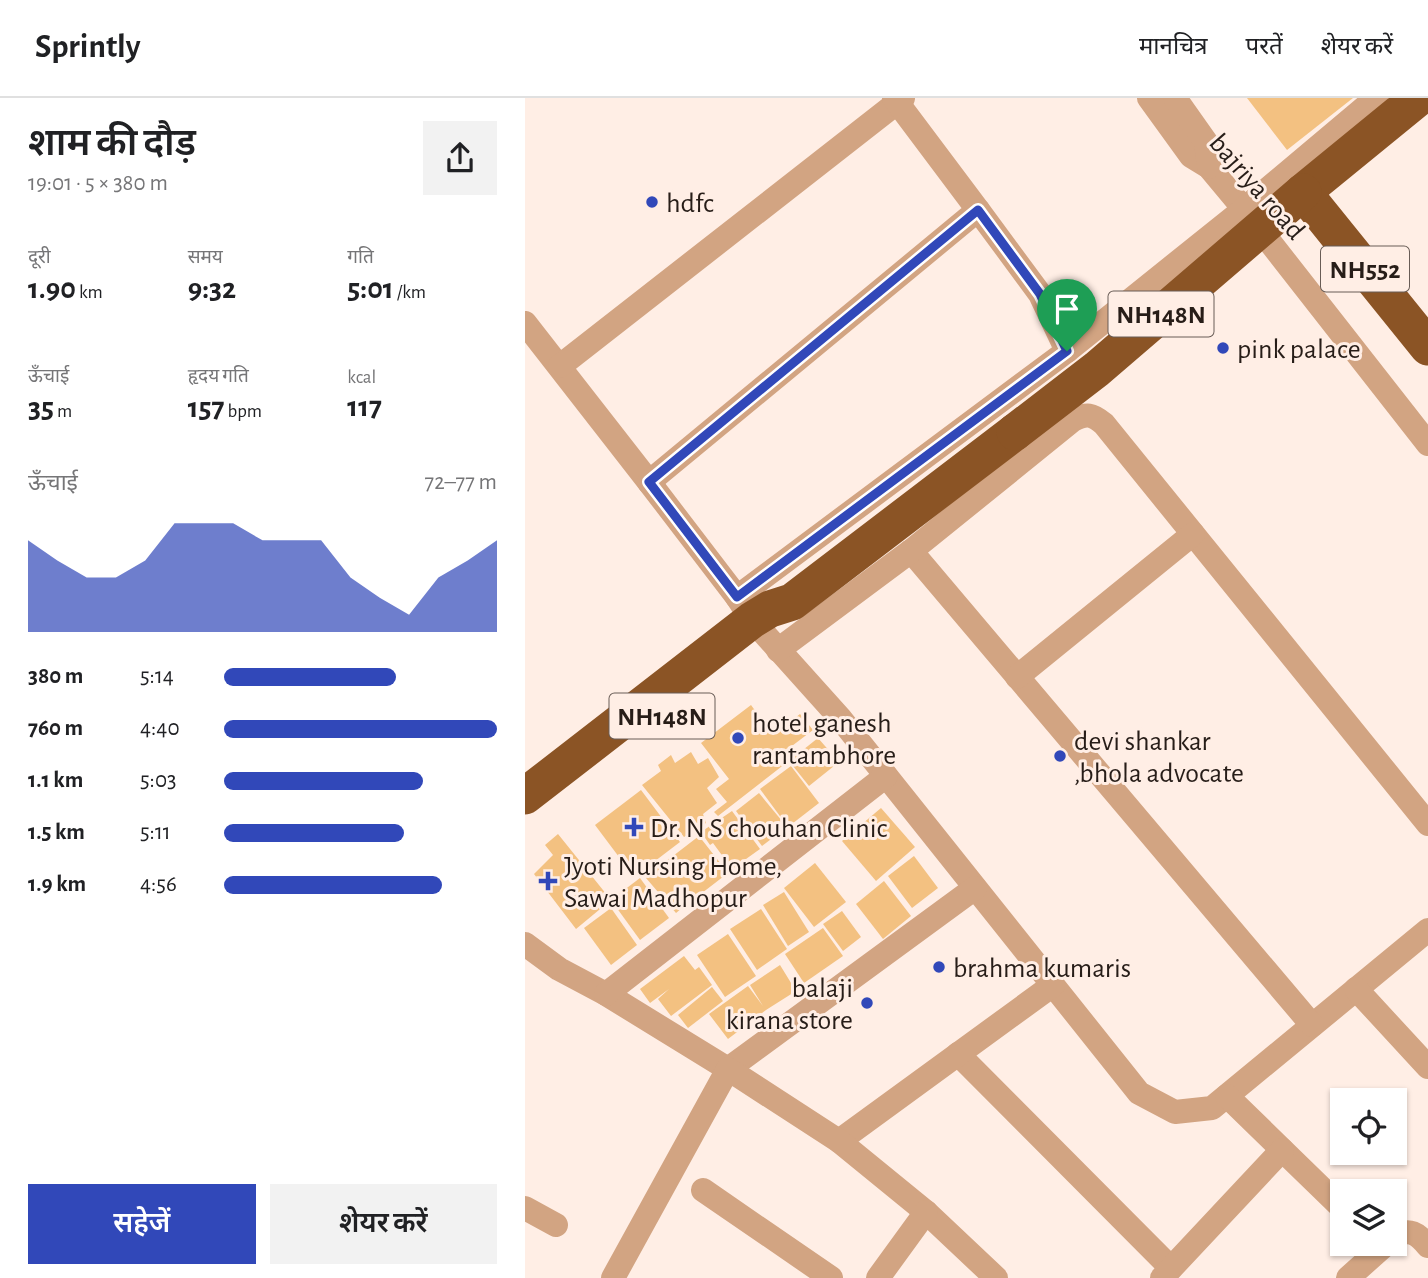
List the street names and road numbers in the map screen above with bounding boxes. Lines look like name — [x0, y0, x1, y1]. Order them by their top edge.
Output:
street label: bajriya road — [1203, 129, 1310, 245]
road number: NH552 — [1321, 246, 1409, 292]
road number: NH148N — [1109, 292, 1213, 336]
road number: NH148N — [610, 694, 715, 738]

